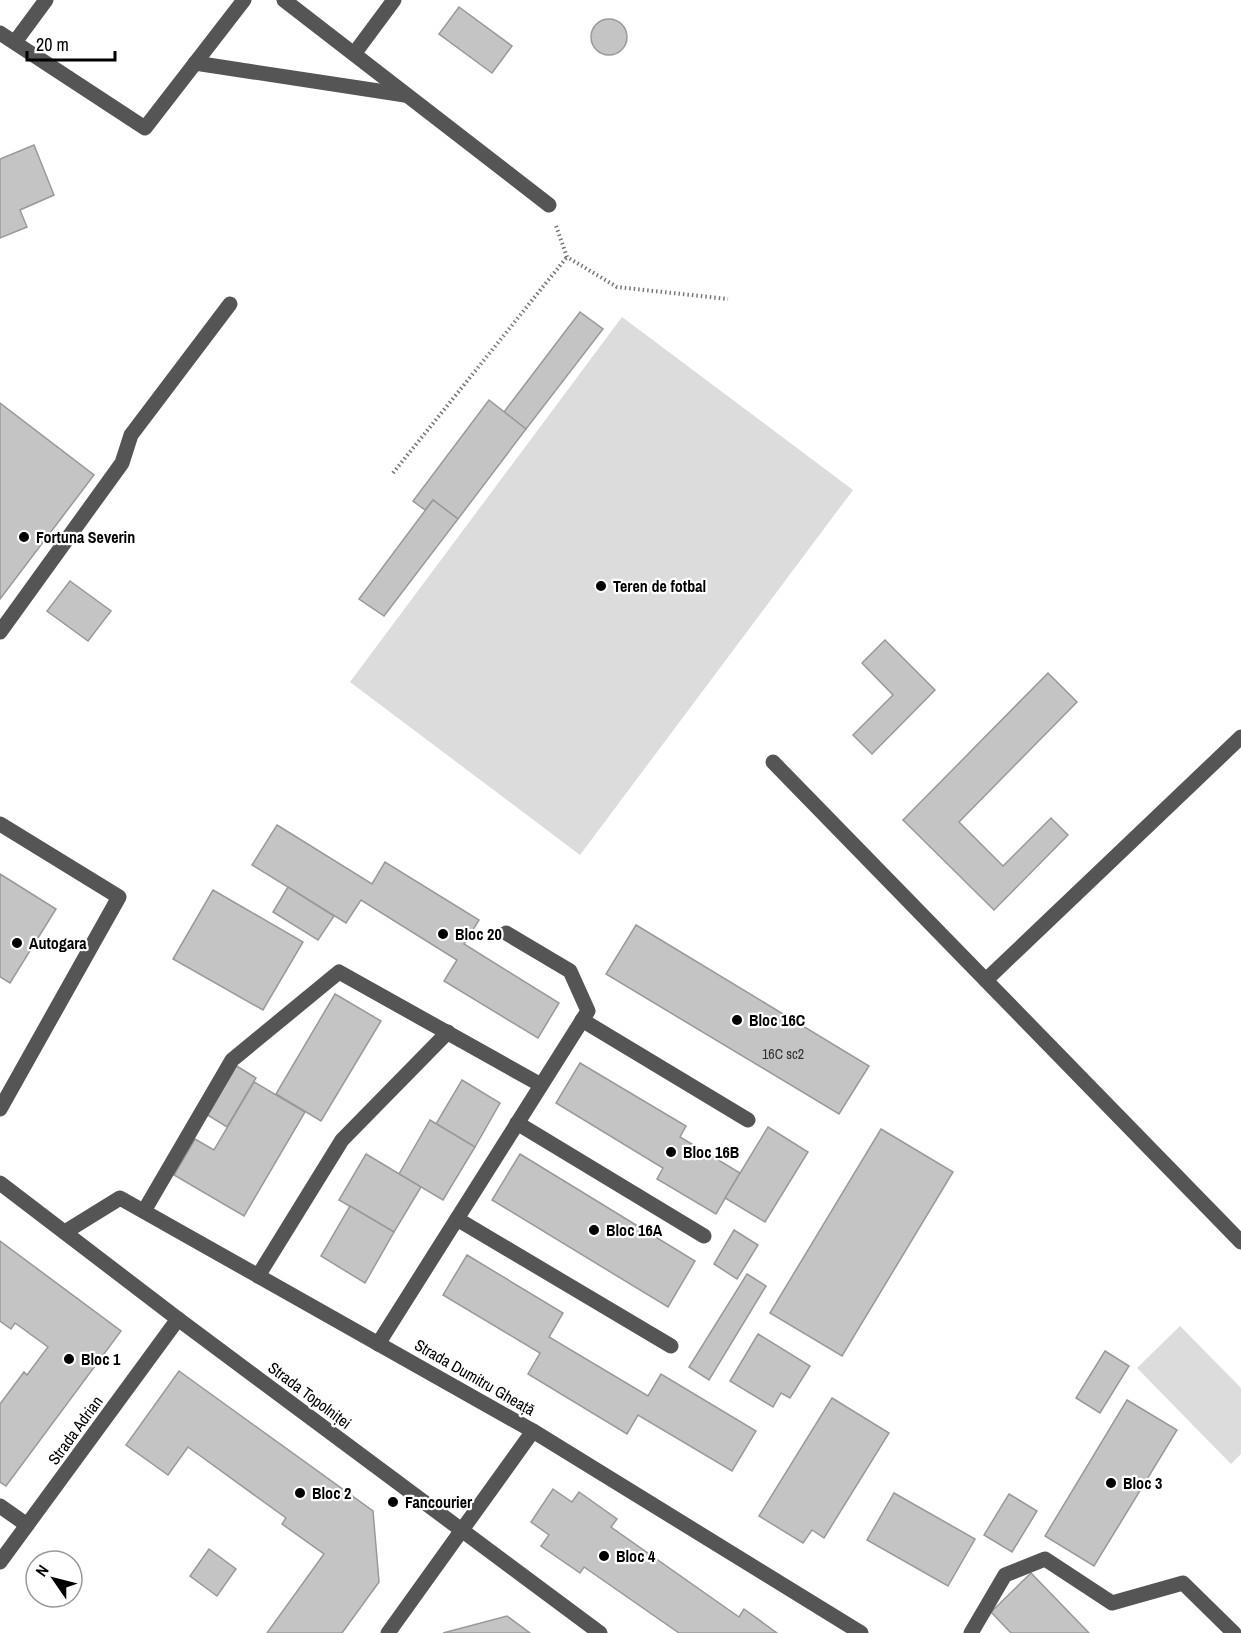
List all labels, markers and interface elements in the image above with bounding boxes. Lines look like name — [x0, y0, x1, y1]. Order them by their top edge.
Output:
scale bar — [27, 24, 116, 62]
text: 20 m — [36, 32, 69, 57]
place label: Fortuna Severin — [36, 526, 135, 548]
marker: Fortuna Severin — [17, 530, 31, 544]
place label: Teren de fotbal — [613, 575, 706, 597]
marker: Teren de fotbal — [594, 579, 608, 593]
place label: Bloc 20 — [455, 923, 502, 945]
marker: Bloc 20 — [436, 927, 450, 941]
place label: Autogara — [29, 932, 87, 954]
marker: Autogara — [10, 936, 24, 950]
place label: Bloc 16C — [749, 1009, 805, 1031]
marker: Bloc 16C — [730, 1013, 744, 1027]
house number: 16C sc2 — [762, 1045, 804, 1063]
place label: Bloc 16B — [683, 1141, 739, 1163]
marker: Bloc 16B — [664, 1145, 678, 1159]
place label: Bloc 16A — [606, 1219, 663, 1241]
marker: Bloc 16A — [587, 1223, 601, 1237]
street label: Strada Dumitru Gheață — [411, 1334, 540, 1421]
place label: Bloc 1 — [81, 1348, 121, 1370]
marker: Bloc 1 — [62, 1352, 76, 1366]
street label: Strada Topolniței — [264, 1356, 356, 1434]
street label: Strada Adrian — [43, 1391, 107, 1469]
place label: Bloc 3 — [1123, 1472, 1162, 1494]
marker: Bloc 3 — [1104, 1476, 1118, 1490]
place label: Bloc 2 — [312, 1482, 351, 1504]
marker: Bloc 2 — [293, 1486, 307, 1500]
place label: Fancourier — [405, 1491, 473, 1513]
marker: Fancourier — [386, 1495, 400, 1509]
place label: Bloc 4 — [616, 1545, 656, 1567]
north arrow — [24, 1549, 84, 1609]
marker: Bloc 4 — [597, 1549, 611, 1563]
text: N — [30, 1560, 53, 1581]

